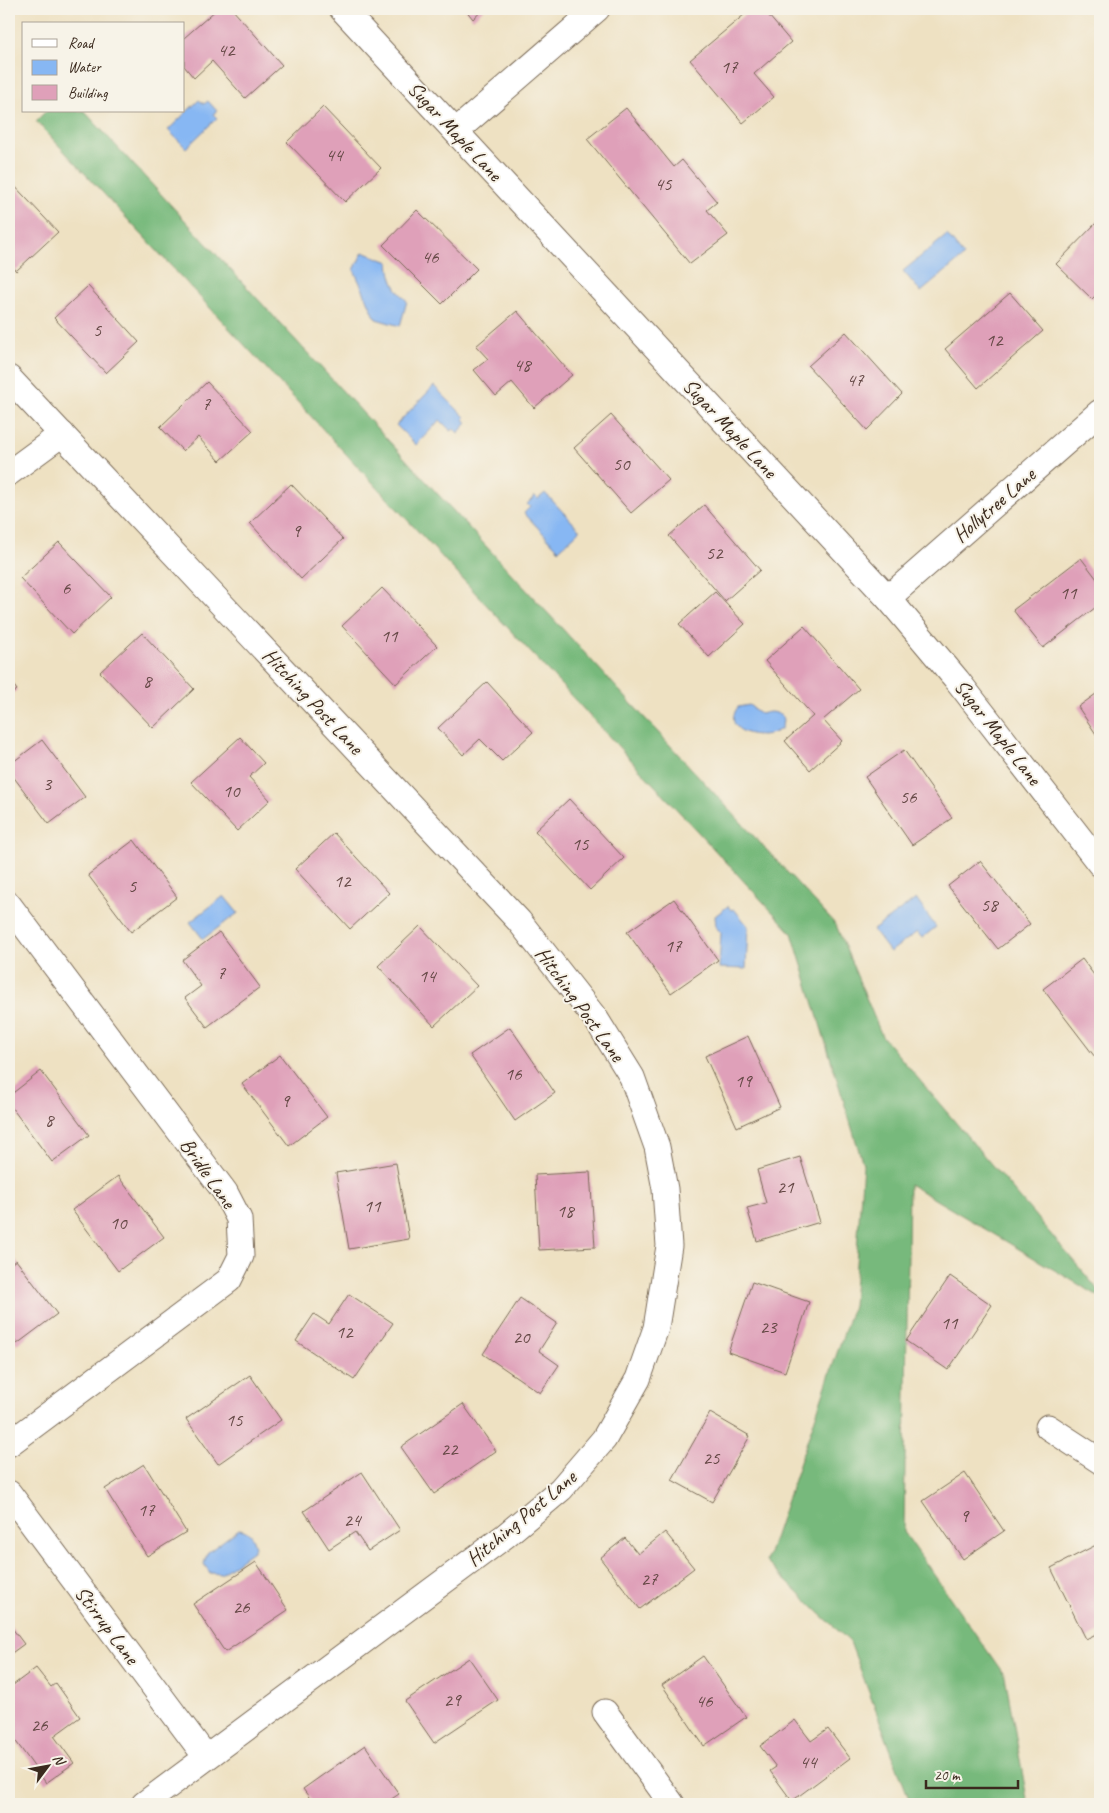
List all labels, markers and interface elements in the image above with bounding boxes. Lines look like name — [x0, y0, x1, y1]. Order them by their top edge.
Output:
legend — [22, 22, 185, 112]
text: Road — [68, 34, 95, 53]
house number: 42 — [217, 38, 236, 62]
house number: 17 — [720, 55, 739, 79]
text: Water — [68, 58, 102, 77]
street label: Sugar Maple Lane — [402, 76, 509, 187]
text: Building — [68, 84, 108, 103]
house number: 44 — [325, 143, 345, 167]
house number: 45 — [654, 172, 673, 196]
house number: 46 — [421, 245, 440, 269]
house number: 5 — [93, 318, 103, 342]
house number: 12 — [985, 328, 1004, 352]
house number: 48 — [513, 353, 533, 377]
house number: 47 — [846, 368, 865, 392]
street label: Sugar Maple Lane — [677, 373, 784, 484]
house number: 7 — [202, 392, 212, 416]
house number: 50 — [612, 452, 631, 476]
street label: Hollytree Lane — [947, 461, 1042, 548]
house number: 9 — [292, 519, 302, 543]
house number: 52 — [705, 541, 724, 565]
house number: 6 — [62, 576, 72, 600]
house number: 11 — [1059, 581, 1078, 605]
house number: 11 — [380, 624, 399, 648]
street label: Hitching Post Lane — [257, 642, 370, 760]
house number: 8 — [143, 669, 154, 693]
street label: Sugar Maple Lane — [949, 674, 1048, 791]
house number: 3 — [43, 772, 53, 796]
house number: 10 — [222, 779, 241, 803]
house number: 56 — [899, 785, 918, 809]
house number: 15 — [571, 832, 590, 856]
house number: 12 — [333, 869, 352, 893]
house number: 5 — [128, 874, 138, 898]
house number: 58 — [980, 893, 1000, 917]
house number: 17 — [664, 934, 683, 958]
street label: Hitching Post Lane — [530, 941, 631, 1068]
house number: 7 — [217, 961, 227, 985]
house number: 14 — [418, 964, 438, 988]
house number: 16 — [504, 1062, 523, 1086]
house number: 19 — [734, 1069, 753, 1093]
house number: 9 — [281, 1089, 291, 1113]
house number: 8 — [45, 1108, 56, 1132]
street label: Bridle Lane — [174, 1133, 243, 1215]
house number: 21 — [776, 1175, 795, 1199]
house number: 11 — [363, 1194, 382, 1218]
house number: 18 — [556, 1199, 576, 1223]
house number: 10 — [109, 1211, 128, 1235]
house number: 11 — [940, 1311, 959, 1335]
house number: 23 — [759, 1315, 778, 1339]
house number: 12 — [335, 1320, 354, 1344]
house number: 20 — [512, 1325, 531, 1349]
house number: 15 — [225, 1408, 244, 1432]
house number: 22 — [440, 1437, 459, 1461]
house number: 25 — [702, 1446, 721, 1470]
street label: Hitching Post Lane — [461, 1464, 582, 1572]
house number: 17 — [137, 1498, 156, 1522]
house number: 9 — [960, 1504, 970, 1528]
house number: 24 — [343, 1508, 363, 1532]
house number: 27 — [640, 1567, 659, 1591]
street label: Stirrup Lane — [69, 1581, 146, 1671]
house number: 26 — [232, 1595, 251, 1619]
house number: 29 — [443, 1688, 462, 1712]
house number: 46 — [695, 1689, 714, 1713]
house number: 26 — [30, 1713, 49, 1737]
north arrow — [22, 1740, 72, 1790]
house number: 44 — [799, 1750, 819, 1774]
text: N — [49, 1751, 69, 1770]
scale bar — [926, 1758, 1019, 1790]
text: 20 m — [934, 1766, 961, 1785]

